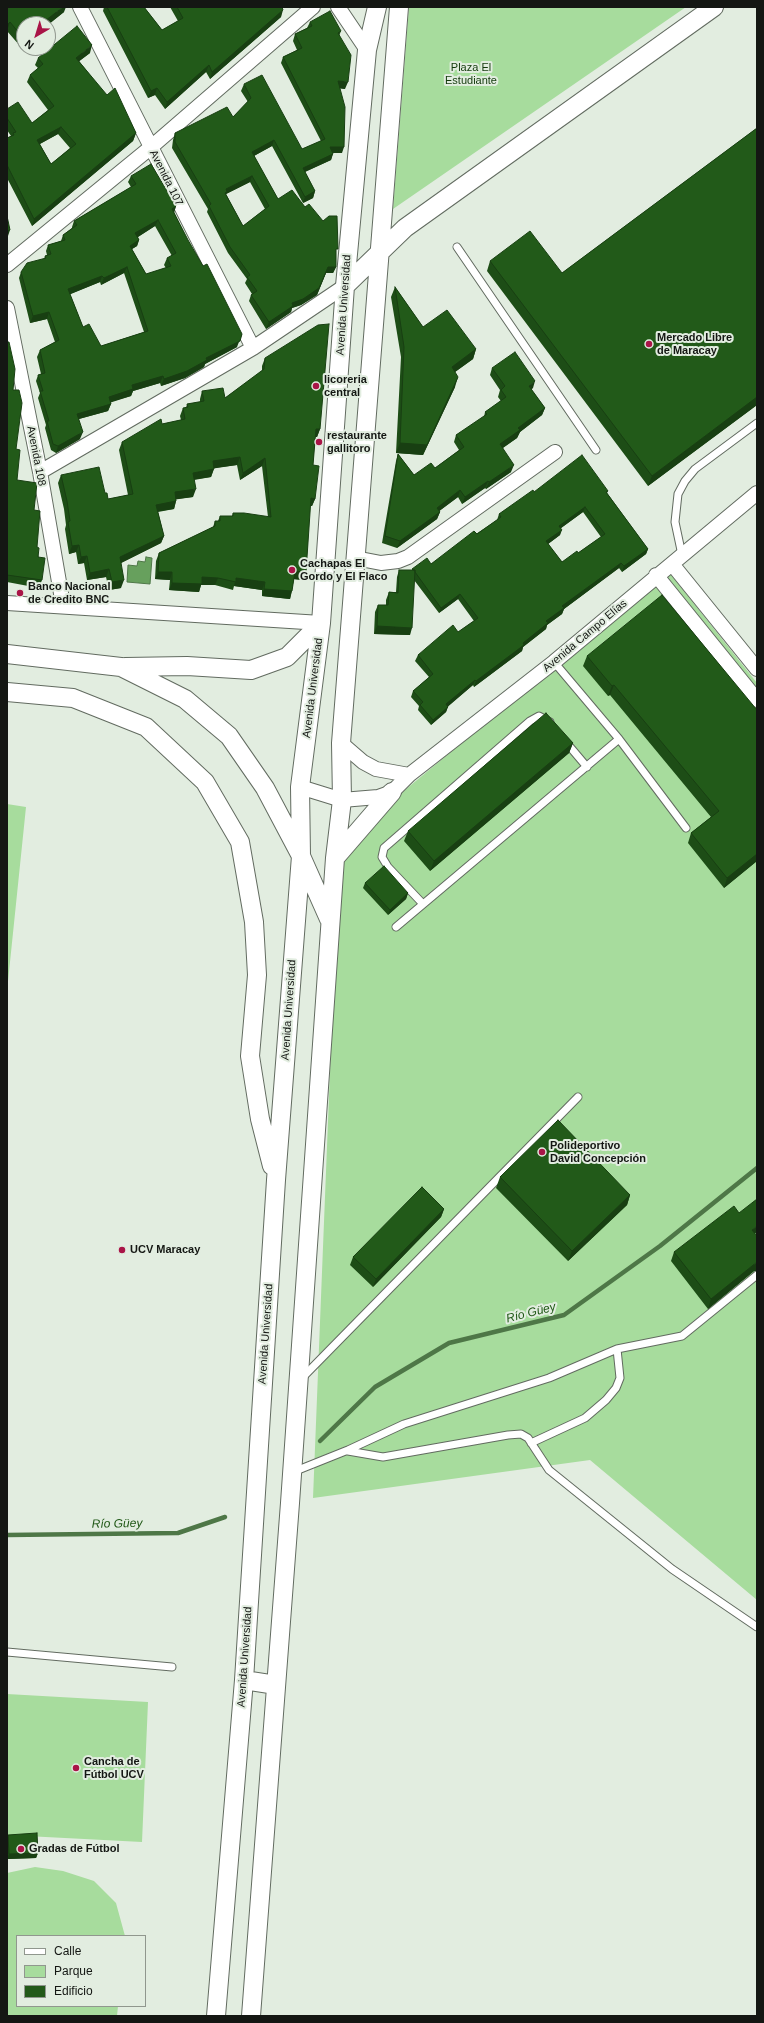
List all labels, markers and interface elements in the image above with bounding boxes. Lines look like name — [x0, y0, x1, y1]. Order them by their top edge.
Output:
north arrow — [16, 16, 56, 56]
text: N — [22, 37, 36, 52]
park label: Plaza El Estudiante — [445, 61, 497, 87]
street label: Avenida 107 — [146, 148, 186, 208]
street label: Avenida Universidad — [334, 254, 354, 356]
place label: Mercado Libre de Maracay — [657, 331, 732, 357]
marker: Mercado Libre de Maracay — [644, 339, 654, 349]
place label: licoreria central — [324, 373, 367, 399]
marker: licoreria central — [311, 381, 321, 391]
street label: Avenida 108 — [24, 425, 48, 487]
place label: restaurante gallitoro — [327, 429, 387, 455]
marker: restaurante gallitoro — [314, 437, 324, 447]
place label: Cachapas El Gordo y El Flaco — [300, 557, 387, 583]
marker: Cachapas El Gordo y El Flaco — [287, 565, 297, 575]
place label: Banco Nacional de Credito BNC — [28, 580, 111, 606]
marker: Banco Nacional de Credito BNC — [15, 588, 25, 598]
street label: Avenida Campo Elías — [540, 597, 630, 675]
street label: Avenida Universidad — [300, 637, 326, 739]
street label: Avenida Universidad — [279, 959, 299, 1061]
place label: Polideportivo David Concepción — [550, 1139, 646, 1165]
marker: Polideportivo David Concepción — [537, 1147, 547, 1157]
place label: UCV Maracay — [130, 1243, 200, 1257]
marker: UCV Maracay — [117, 1245, 127, 1255]
street label: Avenida Universidad — [256, 1283, 276, 1385]
water label: Río Güey — [505, 1300, 557, 1326]
water label: Río Güey — [92, 1516, 142, 1532]
street label: Avenida Universidad — [235, 1606, 255, 1708]
place label: Cancha de Fútbol UCV — [84, 1755, 144, 1781]
marker: Cancha de Fútbol UCV — [71, 1763, 81, 1773]
place label: Gradas de Fútbol — [29, 1842, 119, 1856]
marker: Gradas de Fútbol — [16, 1844, 26, 1854]
legend — [16, 1935, 146, 2007]
text: Calle — [54, 1944, 81, 1958]
text: Parque — [54, 1964, 93, 1978]
text: Edificio — [54, 1984, 93, 1998]

